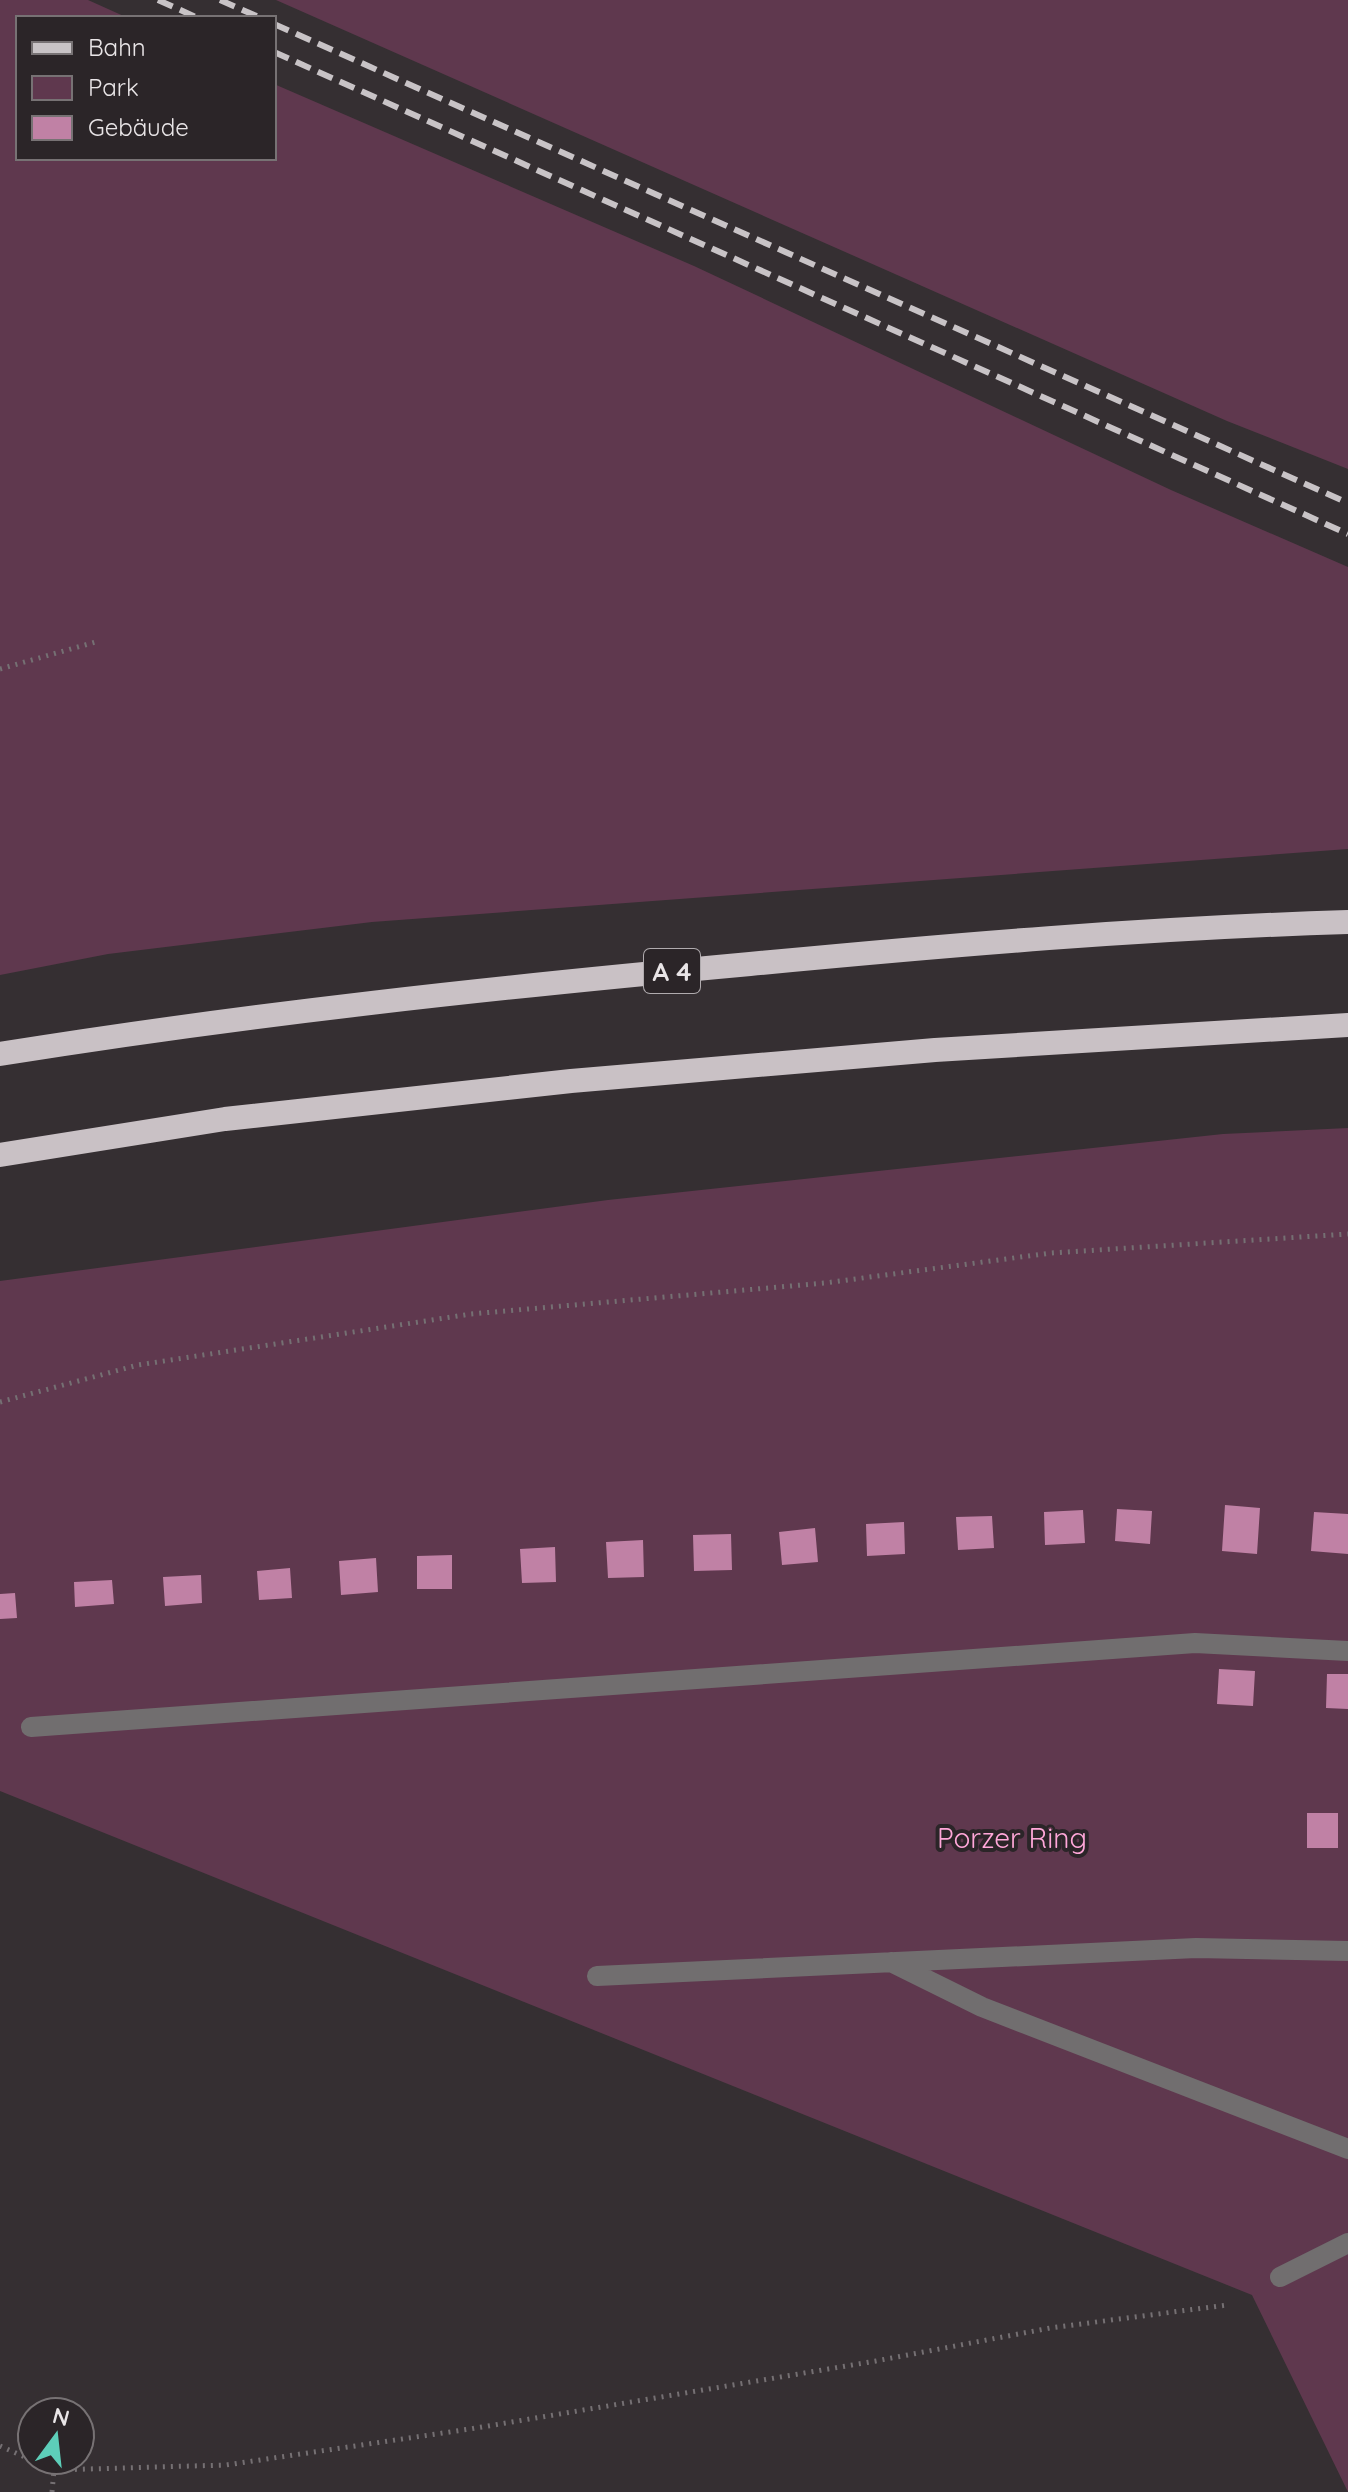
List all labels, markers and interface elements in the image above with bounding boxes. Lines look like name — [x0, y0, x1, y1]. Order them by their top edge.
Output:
legend — [16, 16, 276, 160]
text: Bahn — [88, 32, 146, 62]
text: Park — [88, 72, 139, 102]
text: Gebäude — [88, 112, 189, 142]
road number: A 4 — [644, 949, 700, 993]
park label: Porzer Ring — [937, 1820, 1087, 1855]
north arrow — [16, 2396, 96, 2476]
text: N — [50, 2401, 73, 2432]

